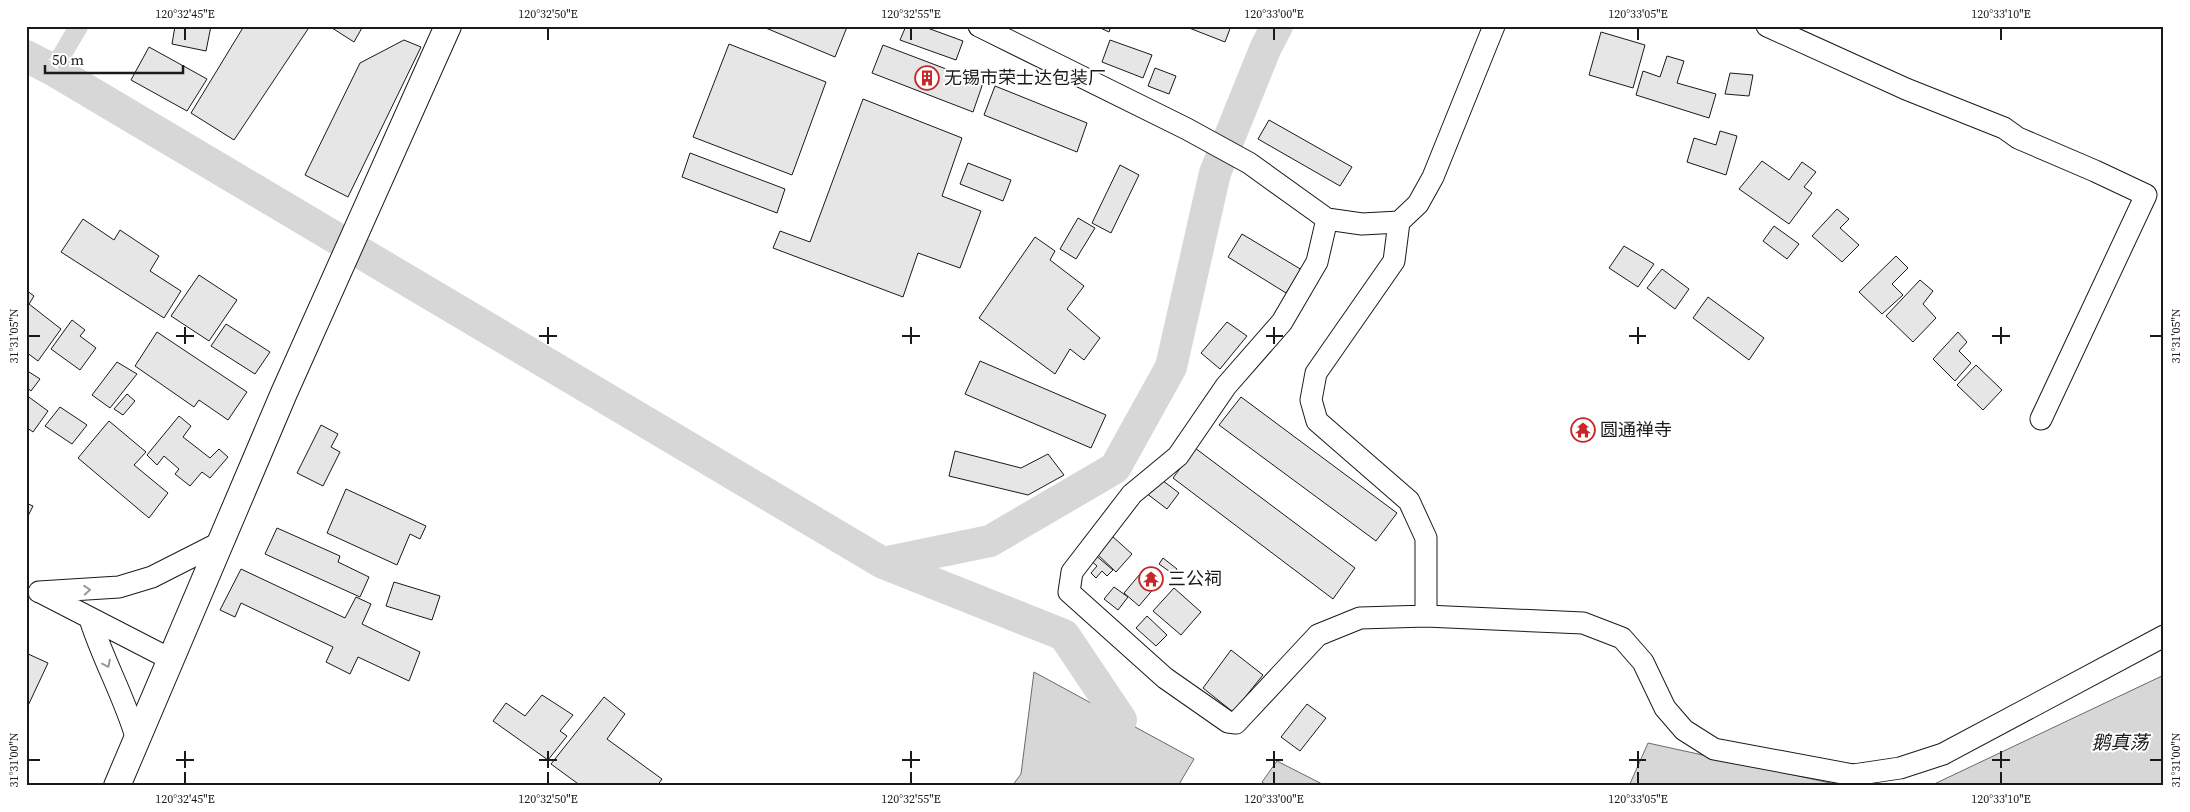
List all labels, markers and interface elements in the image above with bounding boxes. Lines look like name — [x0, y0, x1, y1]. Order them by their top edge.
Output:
text: 120°32'45"E — [155, 6, 215, 22]
text: 120°32'50"E — [518, 6, 578, 22]
text: 120°32'55"E — [881, 6, 941, 22]
text: 120°33'00"E — [1244, 6, 1304, 22]
text: 120°33'05"E — [1608, 6, 1668, 22]
text: 120°33'10"E — [1971, 6, 2031, 22]
scale bar — [45, 42, 182, 74]
text: 50 m — [52, 49, 84, 70]
building icon: 无锡市荣士达包装厂 — [914, 65, 940, 91]
place label: 无锡市荣士达包装厂 — [944, 65, 1106, 90]
text: 31°31'05"N — [6, 308, 22, 364]
text: 31°31'05"N — [2168, 308, 2184, 364]
temple icon: 圆通禅寺 — [1570, 417, 1596, 443]
place label: 圆通禅寺 — [1600, 417, 1672, 442]
temple icon: 三公祠 — [1138, 566, 1164, 592]
place label: 三公祠 — [1168, 566, 1222, 591]
one-way arrow — [83, 584, 91, 595]
one-way arrow — [101, 659, 111, 668]
water label: 鹅真荡 — [2091, 729, 2151, 755]
text: 31°31'00"N — [6, 732, 22, 788]
text: 31°31'00"N — [2168, 732, 2184, 788]
text: 120°32'45"E — [155, 791, 215, 807]
text: 120°32'50"E — [518, 791, 578, 807]
text: 120°32'55"E — [881, 791, 941, 807]
text: 120°33'00"E — [1244, 791, 1304, 807]
text: 120°33'05"E — [1608, 791, 1668, 807]
text: 120°33'10"E — [1971, 791, 2031, 807]

